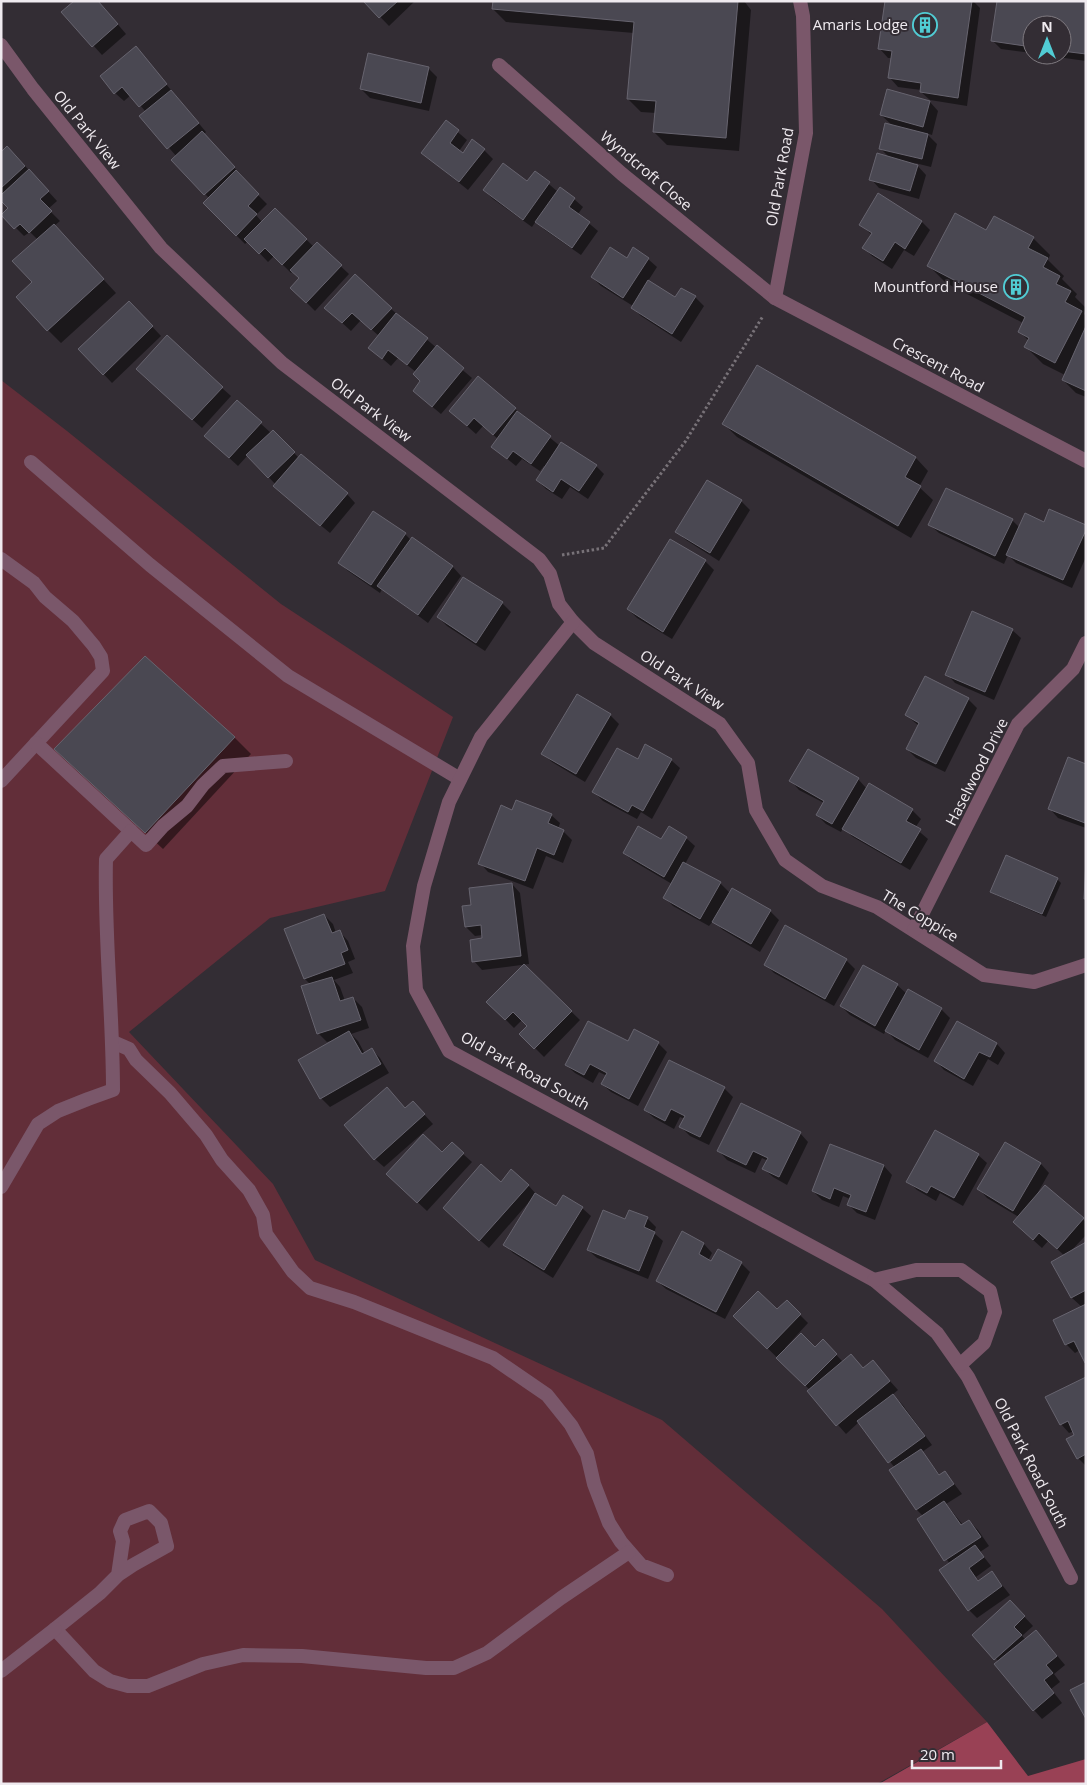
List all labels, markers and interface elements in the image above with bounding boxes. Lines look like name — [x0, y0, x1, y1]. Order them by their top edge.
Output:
building icon: Amaris Lodge — [912, 12, 938, 38]
place label: Amaris Lodge — [813, 14, 908, 34]
north arrow — [1022, 15, 1072, 65]
text: N — [1041, 17, 1053, 36]
street label: Old Park View — [50, 86, 126, 173]
street label: Wyndcroft Close — [596, 126, 697, 215]
street label: Old Park Road — [761, 126, 798, 228]
building icon: Mountford House — [1003, 274, 1029, 300]
place label: Mountford House — [874, 276, 998, 296]
street label: Crescent Road — [889, 332, 988, 397]
street label: Old Park View — [327, 372, 416, 446]
street label: Old Park View — [637, 644, 729, 714]
street label: Haselwood Drive — [940, 714, 1012, 829]
street label: The Coppice — [878, 884, 963, 946]
street label: Old Park Road South — [457, 1026, 594, 1114]
street label: Old Park Road South — [990, 1394, 1074, 1531]
scale bar — [912, 1738, 1001, 1770]
text: 20 m — [920, 1744, 955, 1764]

